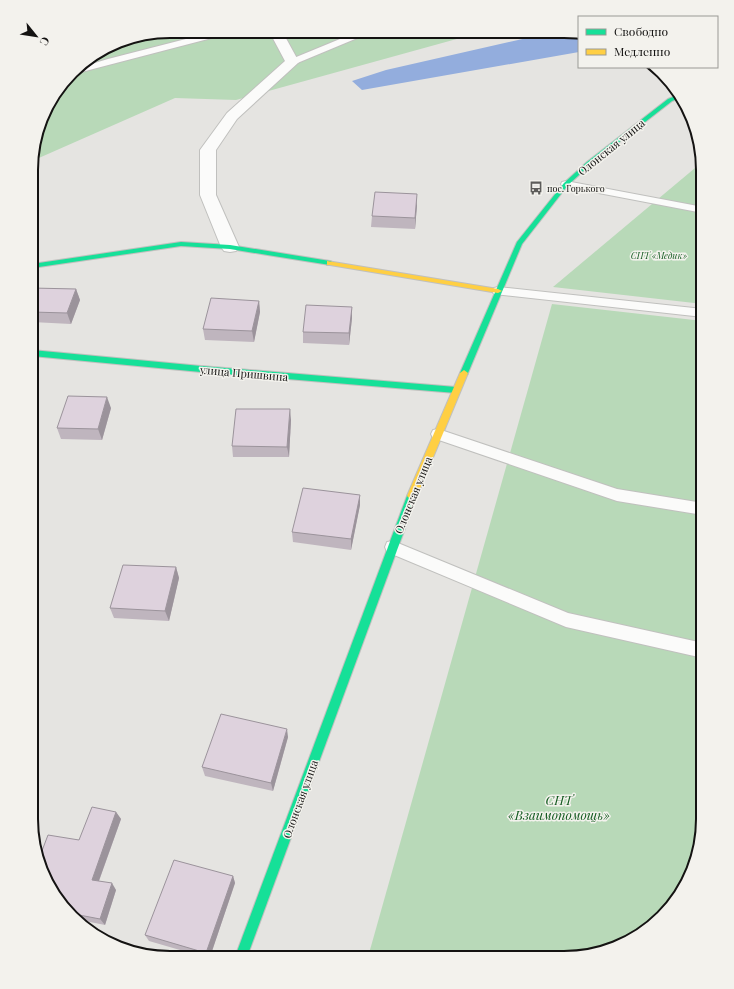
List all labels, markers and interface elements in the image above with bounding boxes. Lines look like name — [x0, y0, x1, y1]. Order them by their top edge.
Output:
north arrow — [16, 16, 56, 56]
legend — [578, 16, 718, 68]
text: Свободно — [614, 23, 669, 39]
text: С — [37, 34, 54, 49]
text: Медленно — [614, 43, 671, 59]
street label: Олонская улица — [574, 115, 648, 179]
bus stop icon: пос. Горького — [528, 180, 544, 196]
place label: пос. Горького — [547, 182, 605, 194]
park label: СНТ «Медик» — [631, 249, 688, 261]
street label: улица Пришвина — [198, 362, 289, 384]
street label: Олонская улица — [391, 454, 436, 536]
street label: Олонская улица — [279, 757, 321, 840]
park label: СНТ «Взаимопомощь» — [508, 791, 610, 823]

